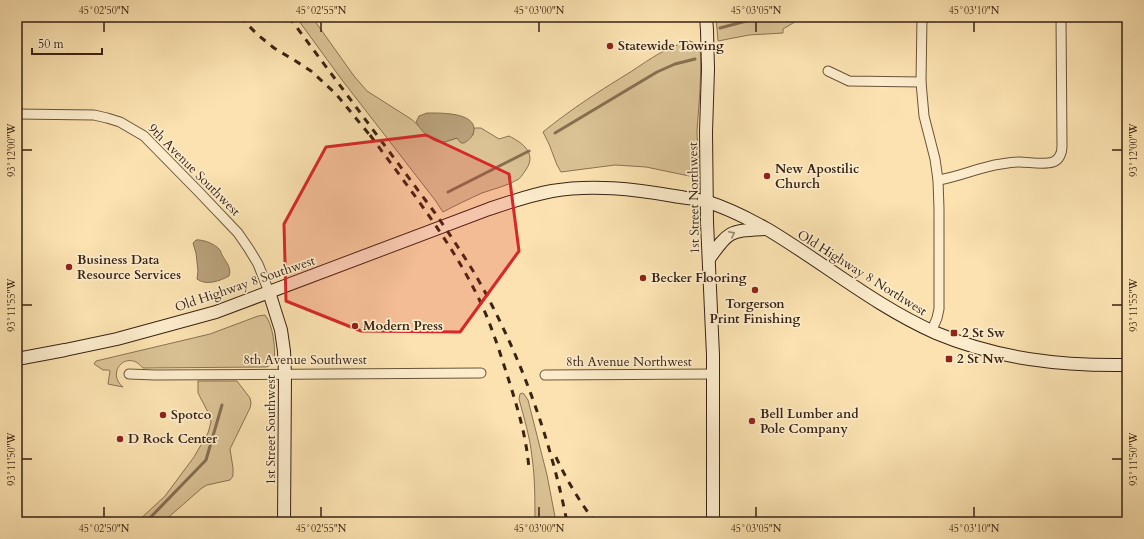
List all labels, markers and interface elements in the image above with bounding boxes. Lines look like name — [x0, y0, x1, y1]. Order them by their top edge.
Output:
text: 45°02'50"N — [79, 4, 130, 18]
text: 45°02'55"N — [296, 4, 347, 18]
text: 45°03'00"N — [514, 4, 565, 18]
text: 45°03'05"N — [731, 4, 782, 18]
text: 45°03'10"N — [949, 4, 1000, 18]
scale bar — [32, 30, 102, 56]
text: 50 m — [38, 36, 65, 52]
place label: Statewide Towing — [618, 37, 724, 55]
marker: Statewide Towing — [605, 41, 615, 51]
street label: 9th Avenue Southwest — [144, 120, 244, 220]
text: 93°12'00"W — [5, 122, 19, 177]
text: 93°12'00"W — [1127, 122, 1141, 177]
street label: 1st Street Northwest — [684, 142, 704, 254]
place label: New Apostilic Church — [775, 160, 859, 193]
marker: New Apostilic Church — [762, 171, 772, 181]
street label: Old Highway 8 Northwest — [794, 226, 930, 320]
one-way arrow — [728, 231, 735, 239]
place label: Business Data Resource Services — [77, 251, 181, 284]
street label: Old Highway 8 Southwest — [173, 252, 317, 316]
marker: Business Data Resource Services — [64, 262, 74, 272]
place label: Becker Flooring — [651, 269, 747, 287]
marker: Becker Flooring — [638, 273, 648, 283]
text: 93°11'55"W — [5, 277, 19, 332]
text: 93°11'55"W — [1127, 277, 1141, 332]
marker: Torgerson Print Finishing — [750, 285, 760, 295]
place label: Torgerson Print Finishing — [710, 295, 801, 328]
place label: Modern Press — [363, 317, 443, 335]
marker: Modern Press — [350, 321, 360, 331]
place label: 2 St Sw — [962, 324, 1005, 342]
marker: 2 St Sw — [949, 328, 959, 338]
place label: 2 St Nw — [957, 350, 1004, 368]
street label: 8th Avenue Southwest — [243, 351, 367, 369]
street label: 8th Avenue Northwest — [566, 353, 692, 371]
marker: 2 St Nw — [944, 354, 954, 364]
street label: 1st Street Southwest — [262, 375, 280, 485]
place label: Bell Lumber and Pole Company — [760, 405, 859, 438]
place label: Spotco — [171, 406, 212, 424]
marker: Spotco — [158, 410, 168, 420]
marker: Bell Lumber and Pole Company — [747, 416, 757, 426]
place label: D Rock Center — [128, 430, 218, 448]
text: 93°11'50"W — [5, 431, 19, 486]
text: 93°11'50"W — [1127, 431, 1141, 486]
marker: D Rock Center — [115, 434, 125, 444]
text: 45°02'50"N — [79, 522, 130, 536]
text: 45°02'55"N — [296, 522, 347, 536]
text: 45°03'00"N — [514, 522, 565, 536]
text: 45°03'05"N — [731, 522, 782, 536]
text: 45°03'10"N — [949, 522, 1000, 536]

